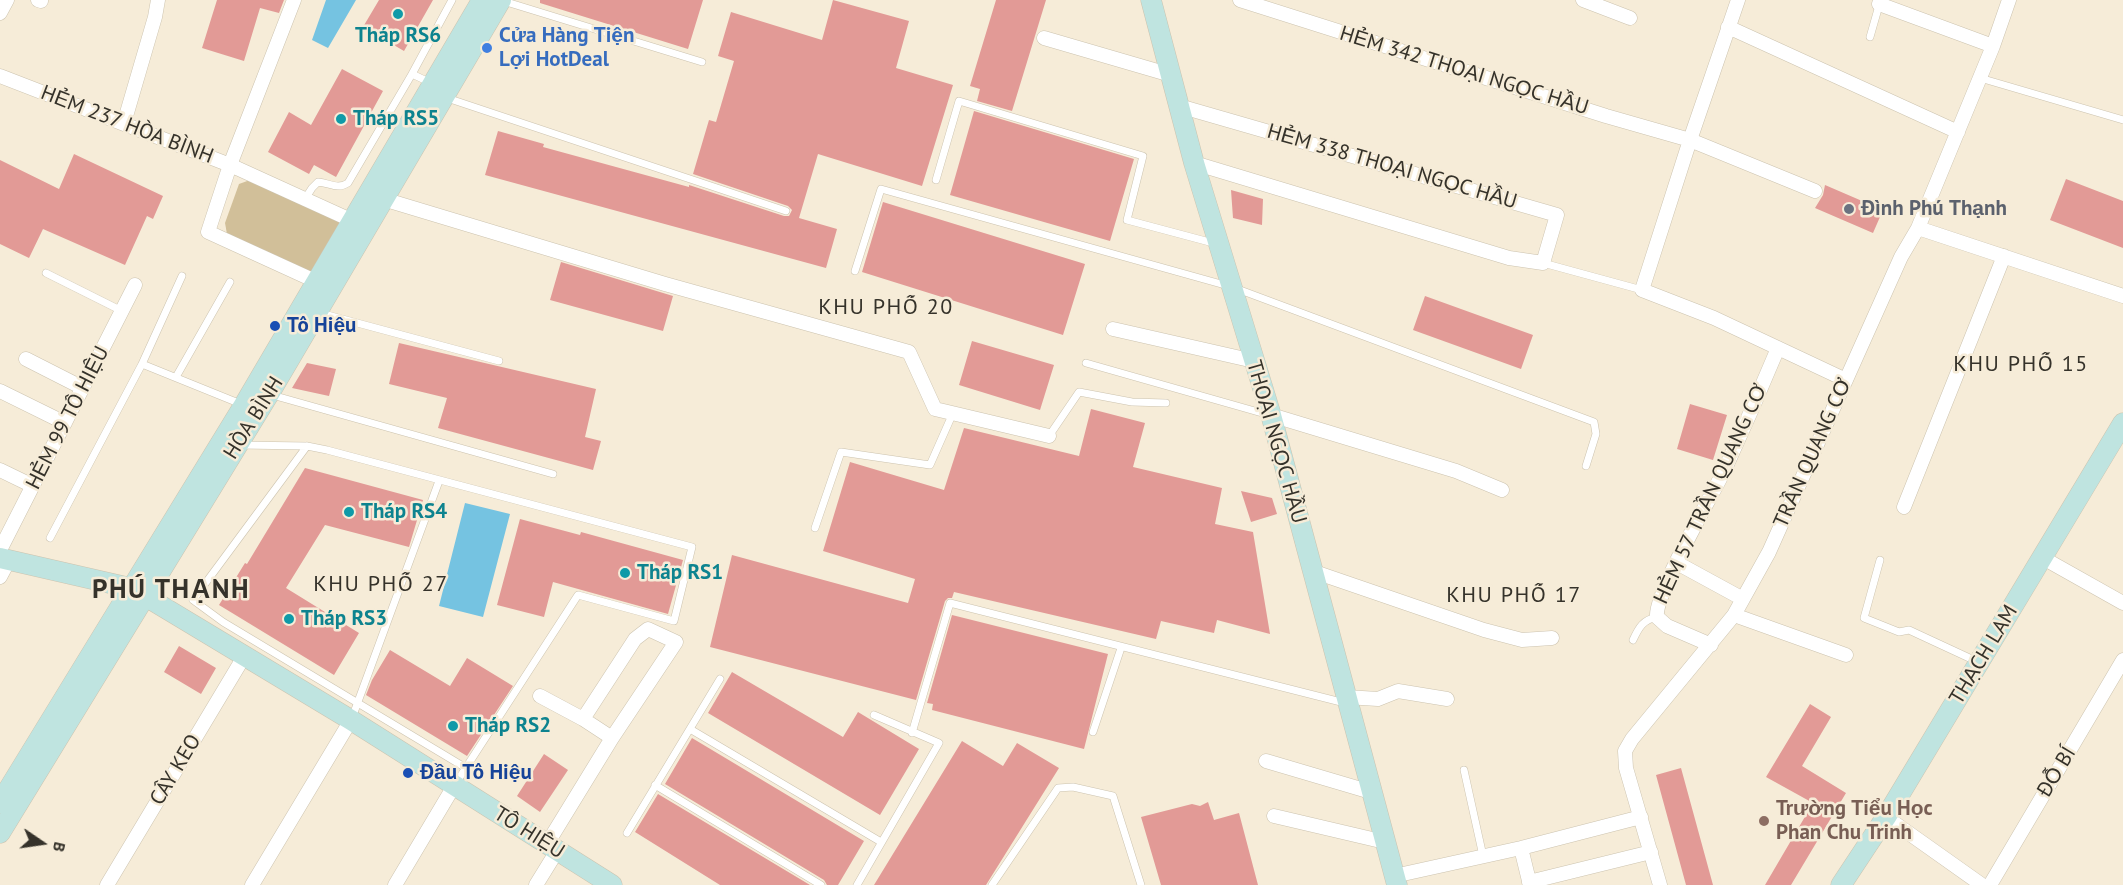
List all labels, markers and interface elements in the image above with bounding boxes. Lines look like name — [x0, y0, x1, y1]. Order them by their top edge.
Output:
marker: Tháp RS6 — [391, 7, 405, 21]
street label: HẺM 342 THOẠI NGỌC HẦU — [1337, 21, 1591, 121]
place label: Tháp RS6 — [355, 23, 441, 49]
place label: Cửa Hàng Tiện Lợi HotDeal — [499, 23, 634, 73]
marker: Cửa Hàng Tiện Lợi HotDeal — [480, 41, 494, 55]
street label: HẺM 237 HÒA BÌNH — [37, 80, 217, 170]
place label: Tháp RS5 — [353, 106, 439, 132]
marker: Tháp RS5 — [334, 112, 348, 126]
street label: HẺM 338 THOẠI NGỌC HẦU — [1264, 119, 1520, 215]
place label: Đình Phú Thạnh — [1861, 196, 2007, 222]
marker: Đình Phú Thạnh — [1842, 202, 1856, 216]
district label: KHU PHỐ 20 — [818, 295, 954, 321]
place label: Tô Hiệu — [287, 313, 356, 339]
marker: Tô Hiệu — [268, 319, 282, 333]
street label: HẺM 99 TÔ HIỆU — [21, 342, 115, 494]
district label: KHU PHỐ 15 — [1953, 352, 2089, 378]
street label: THOẠI NGỌC HẦU — [1241, 358, 1311, 526]
street label: HÒA BÌNH — [219, 372, 289, 464]
street label: TRẦN QUANG CƠ — [1769, 374, 1857, 532]
street label: HẺM 57 TRẦN QUANG CƠ — [1649, 380, 1773, 608]
place label: Tháp RS4 — [361, 499, 447, 525]
marker: Tháp RS4 — [342, 505, 356, 519]
place label: Tháp RS1 — [637, 560, 723, 586]
marker: Tháp RS1 — [618, 566, 632, 580]
district label: KHU PHỐ 27 — [313, 572, 449, 598]
district label: PHÚ THẠNH — [92, 574, 250, 606]
district label: KHU PHỐ 17 — [1446, 583, 1582, 609]
street label: THẠCH LAM — [1945, 601, 2023, 709]
place label: Tháp RS3 — [301, 606, 387, 632]
marker: Tháp RS3 — [282, 612, 296, 626]
place label: Tháp RS2 — [465, 713, 551, 739]
marker: Tháp RS2 — [446, 719, 460, 733]
street label: CÂY KEO — [145, 730, 207, 810]
street label: ĐỖ BÍ — [2032, 742, 2082, 802]
place label: Đầu Tô Hiệu — [420, 760, 532, 786]
marker: Đầu Tô Hiệu — [401, 766, 415, 780]
place label: Trường Tiểu Học Phan Chu Trinh — [1776, 796, 1933, 846]
street label: TÔ HIỆU — [489, 802, 569, 864]
north arrow — [12, 813, 72, 873]
marker: Trường Tiểu Học Phan Chu Trinh — [1757, 814, 1771, 828]
text: B — [49, 840, 70, 854]

